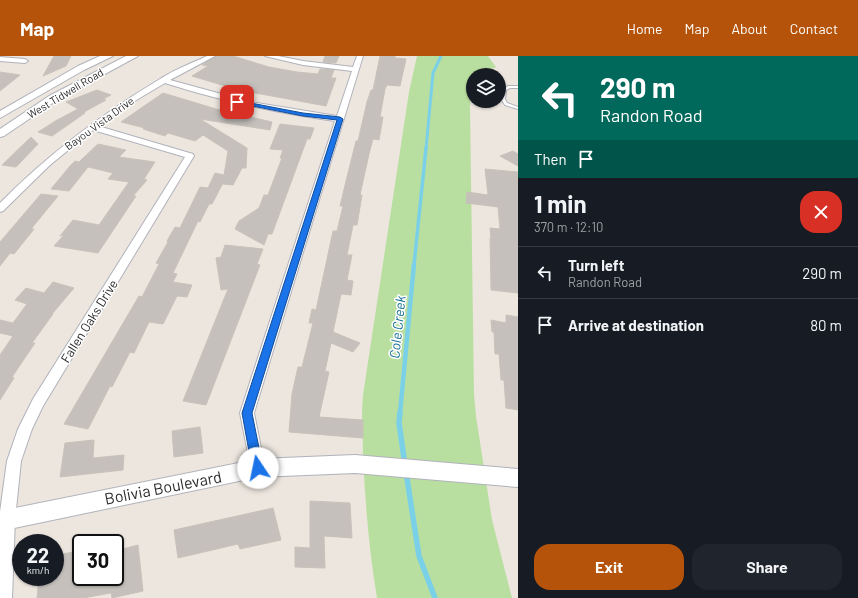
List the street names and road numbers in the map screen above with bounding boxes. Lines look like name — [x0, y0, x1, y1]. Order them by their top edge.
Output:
street label: West Tidwell Road — [25, 65, 105, 121]
street label: Bayou Vista Drive — [62, 93, 136, 152]
street label: Fallen Oaks Drive — [57, 276, 121, 366]
street label: Bolivia Boulevard — [103, 466, 223, 508]

